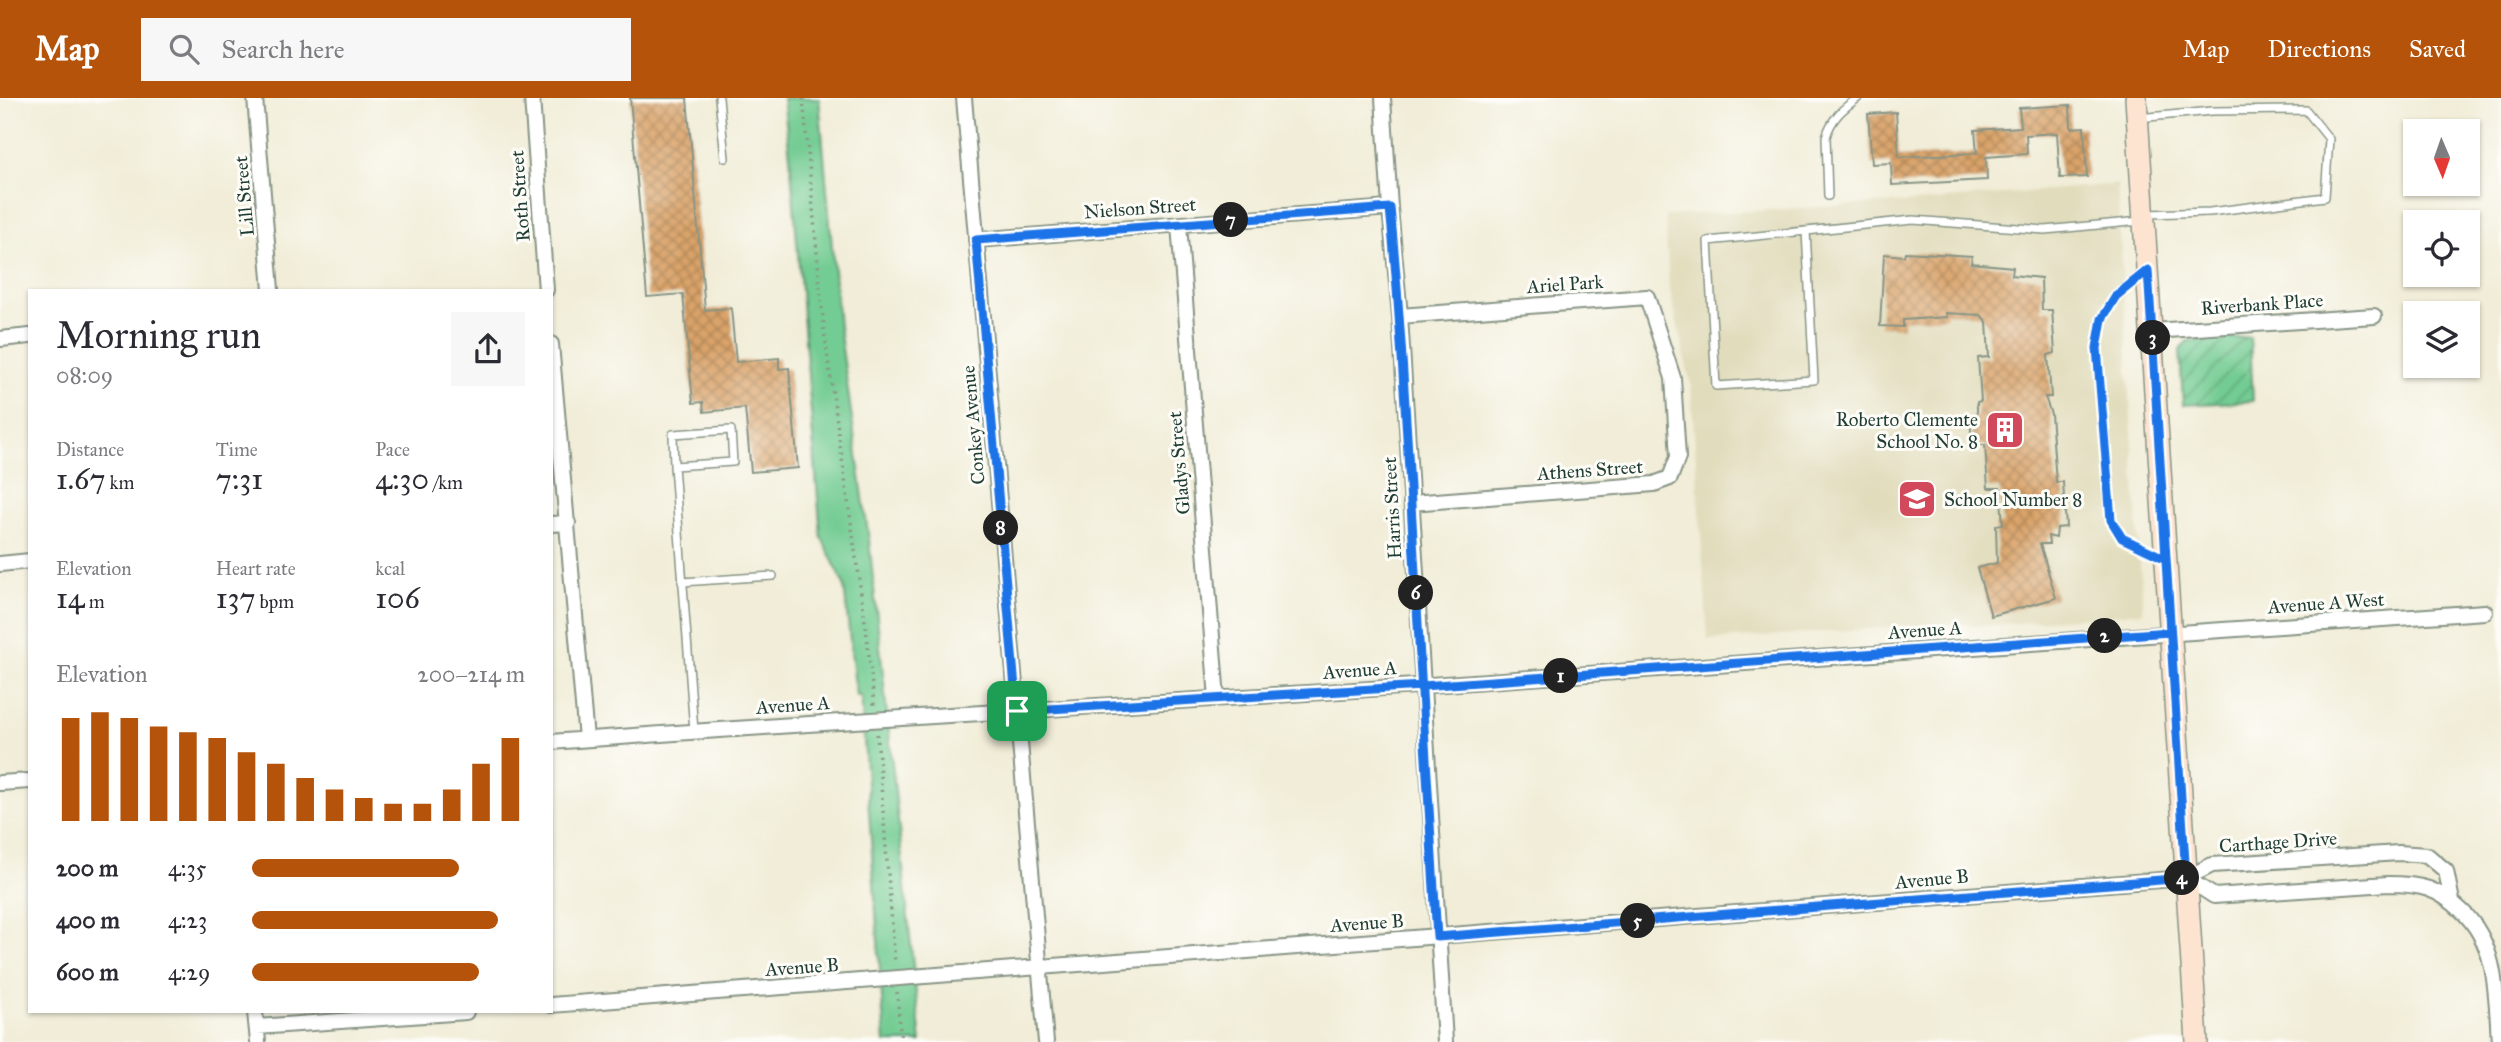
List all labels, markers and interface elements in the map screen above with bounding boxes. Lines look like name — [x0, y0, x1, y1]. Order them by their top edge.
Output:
search box — [141, 18, 631, 81]
text: Map — [35, 29, 99, 69]
icon: search — [165, 30, 203, 68]
text: Search here — [221, 33, 345, 65]
text: Map — [2183, 34, 2230, 64]
text: Directions — [2268, 34, 2371, 64]
text: Saved — [2409, 34, 2466, 64]
north arrow — [2403, 119, 2480, 196]
map controls — [2403, 119, 2480, 378]
street label: Roth Street — [505, 149, 535, 242]
street label: Lill Street — [229, 154, 259, 237]
street label: Nielson Street — [1083, 193, 1197, 223]
pin: 7 — [1214, 202, 1248, 238]
text: 7 — [1225, 208, 1236, 231]
button: locate — [2403, 210, 2480, 287]
street label: Ariel Park — [1525, 270, 1604, 298]
street label: Riverbank Place — [2200, 288, 2324, 320]
button: layers — [2403, 301, 2480, 378]
text: Morning run — [56, 312, 261, 358]
button: share — [451, 312, 525, 386]
pin: 3 — [2136, 320, 2170, 356]
text: 3 — [2149, 326, 2156, 349]
text: 08:09 — [56, 361, 113, 389]
street label: Conkey Avenue — [956, 364, 990, 486]
place label: Roberto Clemente School No. 8 — [1836, 408, 1978, 453]
building icon: Roberto Clemente School No. 8 — [1984, 409, 2026, 451]
street label: Gladys Street — [1163, 410, 1195, 516]
text: Distance — [56, 438, 124, 461]
text: Time — [216, 438, 258, 461]
text: Pace — [375, 438, 410, 461]
street label: Athens Street — [1535, 455, 1644, 485]
street label: Harris Street — [1378, 456, 1406, 560]
text: 1.67 — [56, 461, 105, 497]
text: 7:31 — [216, 461, 263, 497]
text: 4:30 — [375, 461, 429, 497]
text: km — [105, 471, 134, 494]
text: /km — [429, 471, 463, 494]
school or university icon: School Number 8 — [1896, 478, 1938, 520]
place label: School Number 8 — [1944, 488, 2082, 511]
pin: 8 — [984, 510, 1018, 546]
text: 8 — [995, 516, 1006, 539]
text: Elevation — [56, 557, 131, 580]
text: Heart rate — [216, 557, 296, 580]
text: kcal — [375, 557, 405, 580]
pin: 6 — [1398, 575, 1434, 610]
text: 14 — [56, 580, 85, 616]
text: 137 — [216, 580, 256, 616]
text: 106 — [375, 580, 420, 616]
text: 6 — [1411, 581, 1420, 604]
street label: Avenue A West — [2266, 587, 2385, 619]
text: m — [85, 590, 105, 613]
text: bpm — [256, 590, 294, 613]
street label: Avenue A — [1886, 616, 1963, 644]
pin: 2 — [2088, 618, 2122, 654]
text: 2 — [2100, 624, 2109, 647]
street label: Avenue A — [1321, 656, 1398, 684]
pin: 1 — [1544, 658, 1578, 694]
text: Elevation — [56, 660, 147, 688]
text: 200–214 m — [417, 660, 525, 688]
text: 1 — [1557, 664, 1564, 687]
pin — [987, 681, 1047, 741]
street label: Avenue A — [754, 691, 831, 719]
icon: arrive — [998, 692, 1036, 730]
street label: Carthage Drive — [2218, 826, 2338, 859]
text: 200 m — [56, 854, 118, 882]
text: 4:35 — [168, 854, 207, 882]
pin: 4 — [2164, 860, 2200, 896]
street label: Avenue B — [1893, 864, 1970, 894]
text: 4 — [2176, 866, 2187, 889]
pin: 5 — [1620, 904, 1656, 938]
text: 400 m — [56, 906, 120, 934]
text: 4:23 — [168, 906, 207, 934]
street label: Avenue B — [1328, 909, 1405, 937]
text: 5 — [1633, 909, 1642, 932]
street label: Avenue B — [763, 953, 840, 981]
text: 600 m — [56, 958, 119, 986]
text: 4:29 — [168, 958, 210, 986]

